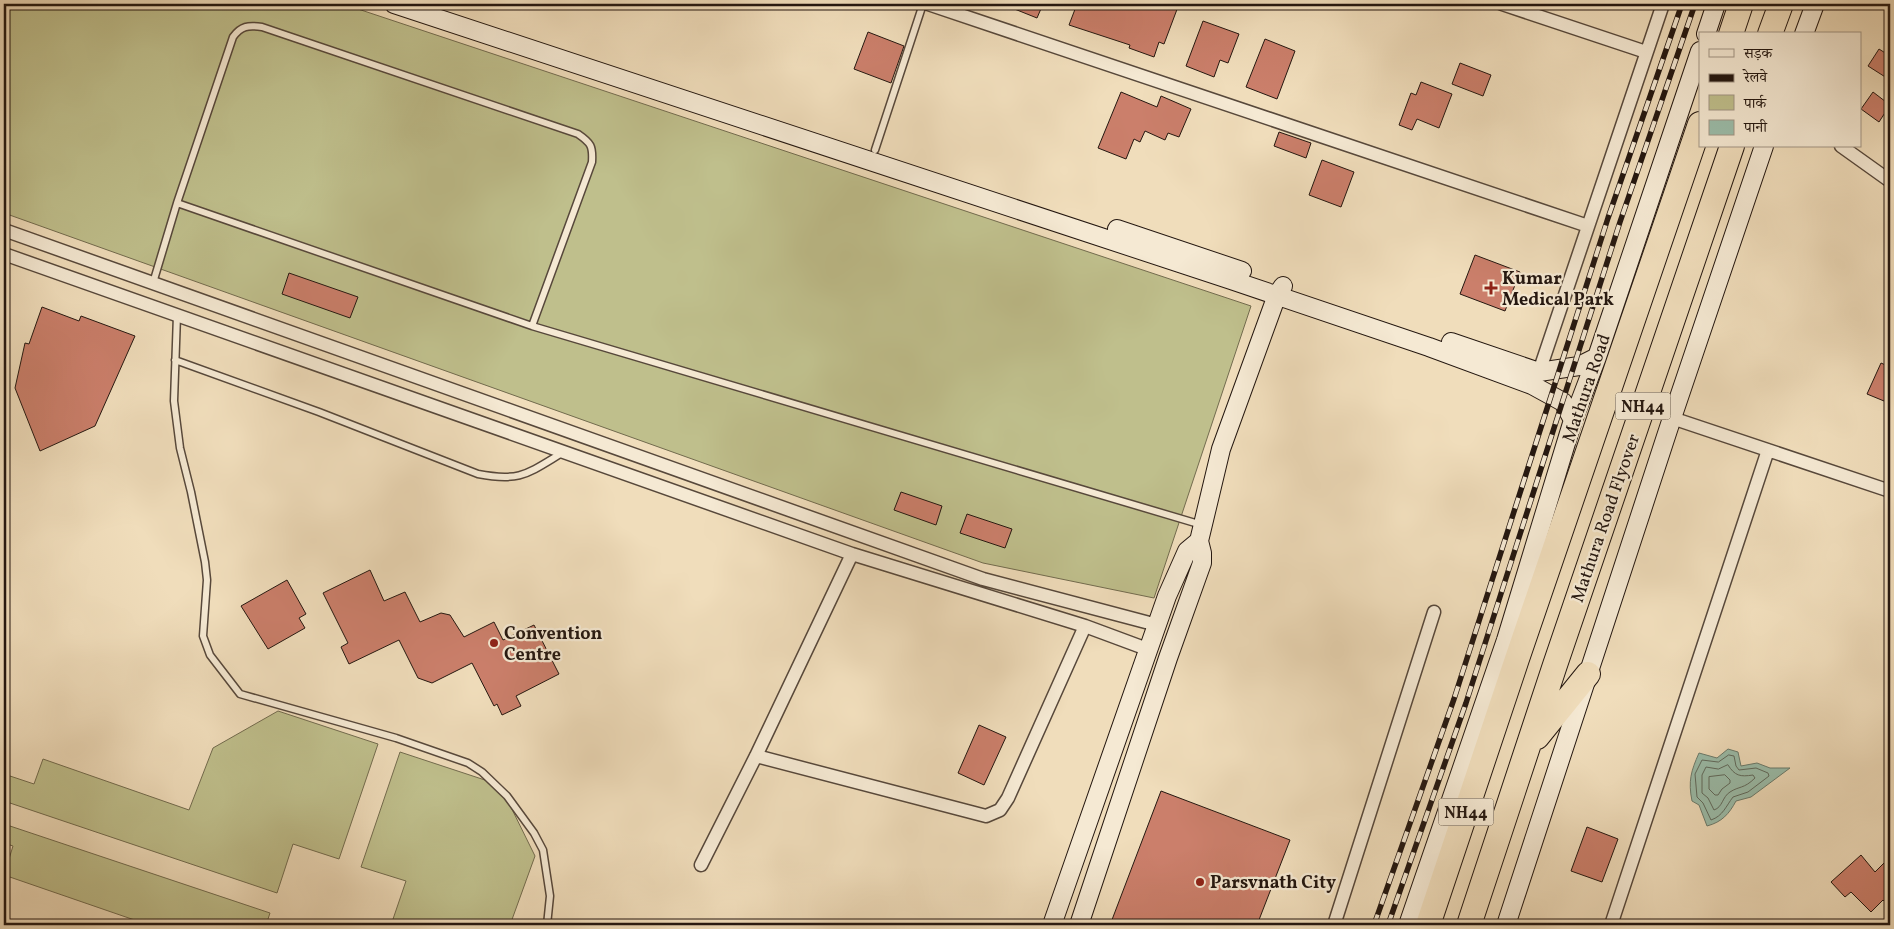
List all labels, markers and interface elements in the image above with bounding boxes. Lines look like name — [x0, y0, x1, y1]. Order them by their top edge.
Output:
legend — [1699, 32, 1862, 148]
text: सड़क — [1743, 44, 1773, 65]
text: रेलवे — [1742, 68, 1768, 89]
text: पार्क — [1743, 94, 1767, 115]
text: पानी — [1743, 118, 1768, 139]
place label: Kumar Medical Park — [1502, 267, 1614, 313]
marker: Kumar Medical Park — [1484, 281, 1498, 295]
street label: Mathura Road — [1557, 331, 1618, 446]
road number: NH44 — [1616, 392, 1670, 420]
street label: Mathura Road Flyover — [1566, 430, 1647, 606]
place label: Convention Centre — [504, 622, 603, 668]
marker: Convention Centre — [488, 637, 500, 649]
road number: NH44 — [1438, 799, 1494, 826]
place label: Parsvnath City — [1210, 871, 1336, 896]
marker: Parsvnath City — [1194, 876, 1206, 888]

